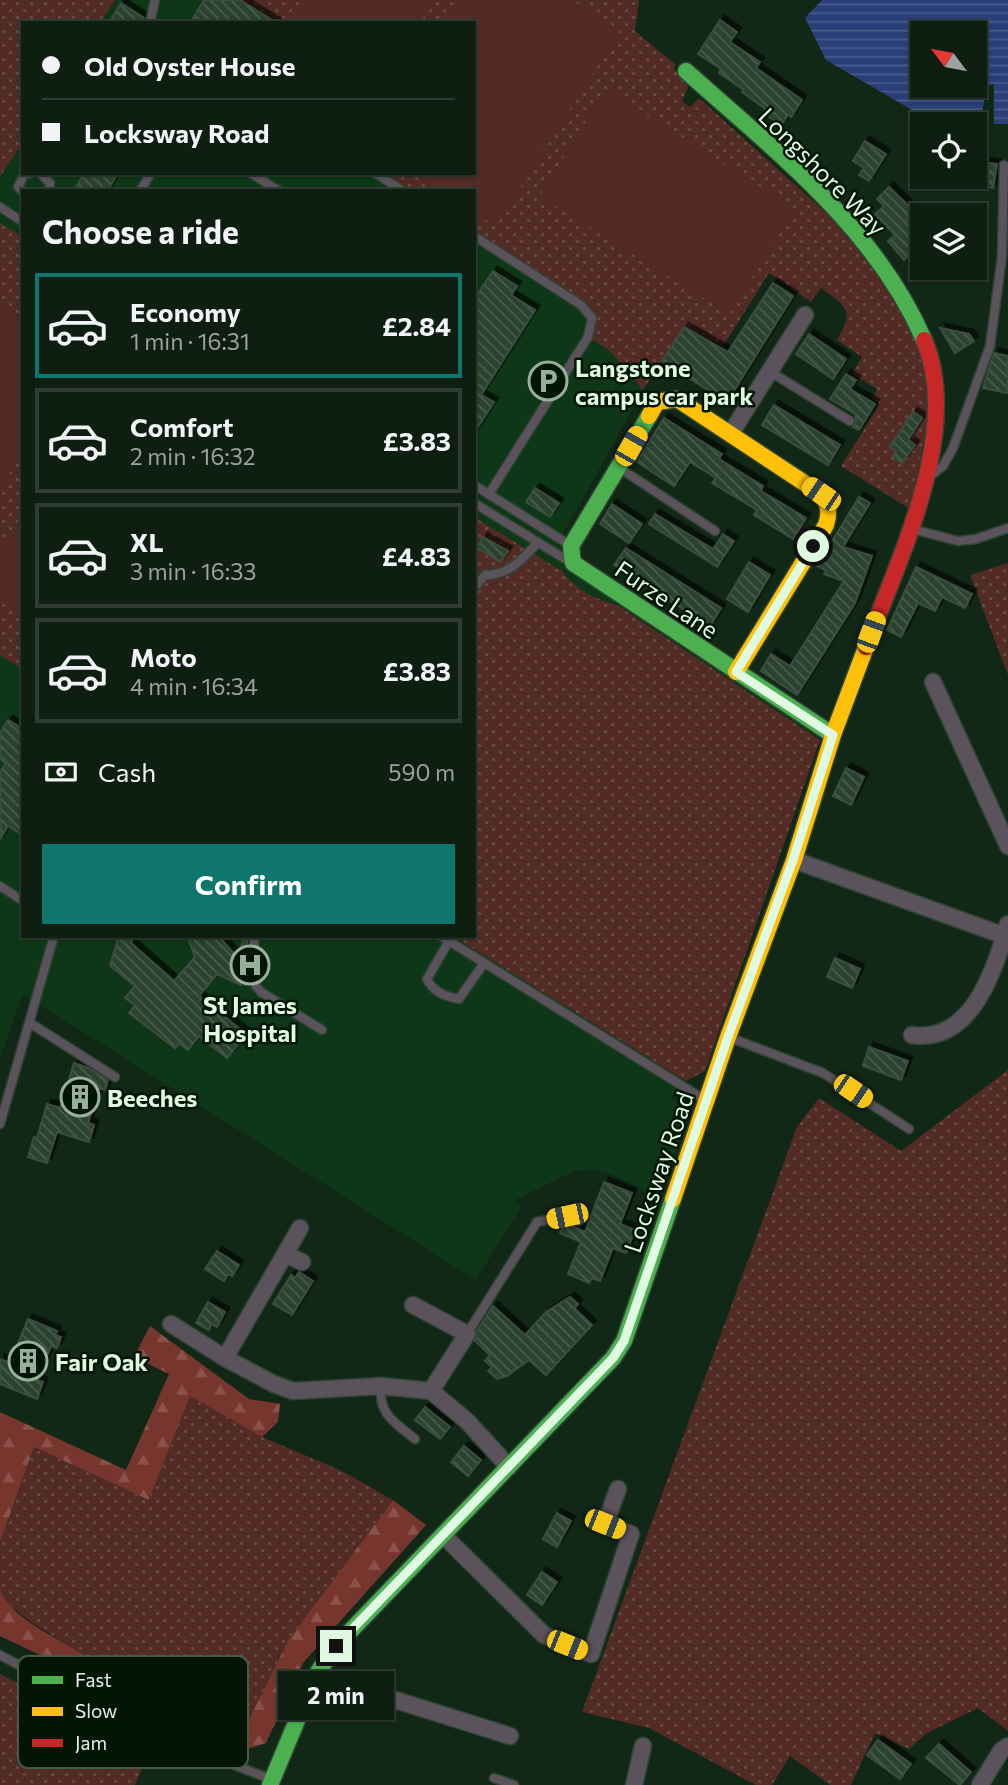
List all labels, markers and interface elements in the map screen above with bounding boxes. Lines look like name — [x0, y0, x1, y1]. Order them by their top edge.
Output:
north arrow — [910, 21, 987, 98]
map controls — [910, 21, 987, 280]
text: Old Oyster House — [84, 50, 295, 81]
street label: Longshore Way — [753, 101, 893, 241]
button: locate — [910, 112, 987, 189]
text: Locksway Road — [84, 117, 269, 148]
button: layers — [910, 203, 987, 280]
text: Choose a ride — [42, 211, 239, 251]
icon: car — [46, 294, 109, 357]
text: Economy — [130, 296, 241, 327]
text: £2.84 — [382, 310, 451, 341]
text: 1 min · 16:31 — [130, 327, 250, 355]
place label: Langstone campus car park — [575, 353, 753, 410]
parking icon: Langstone campus car park — [527, 360, 569, 402]
icon: car — [46, 409, 109, 472]
text: Comfort — [130, 411, 233, 442]
car — [612, 423, 651, 469]
text: £3.83 — [383, 425, 451, 456]
text: 2 min · 16:32 — [130, 442, 256, 470]
car — [798, 474, 845, 514]
icon: car — [46, 524, 109, 587]
text: XL — [130, 526, 164, 557]
route start — [797, 530, 829, 562]
text: £4.83 — [382, 540, 451, 571]
street label: Furze Lane — [610, 554, 724, 644]
text: 3 min · 16:33 — [130, 557, 256, 585]
car — [854, 609, 889, 655]
icon: car — [46, 639, 109, 702]
text: Moto — [130, 641, 197, 672]
text: £3.83 — [383, 655, 451, 686]
text: 4 min · 16:34 — [130, 672, 258, 700]
icon: cash — [42, 753, 80, 791]
text: Cash — [98, 756, 156, 787]
text: 590 m — [388, 758, 455, 786]
button: Confirm — [42, 844, 455, 924]
hospital icon: St James Hospital — [229, 944, 271, 986]
place label: St James Hospital — [203, 990, 297, 1047]
car — [830, 1071, 877, 1111]
building icon: Beeches — [59, 1076, 101, 1118]
place label: Beeches — [107, 1083, 198, 1112]
street label: Locksway Road — [617, 1088, 699, 1256]
car — [545, 1201, 590, 1231]
building icon: Fair Oak — [7, 1340, 49, 1382]
place label: Fair Oak — [55, 1347, 148, 1376]
car — [582, 1506, 629, 1542]
car — [544, 1627, 591, 1663]
route end — [320, 1630, 352, 1662]
legend — [18, 1656, 248, 1768]
text: Fast — [75, 1668, 112, 1691]
callout: 2 min — [278, 1670, 394, 1720]
text: 2 min — [307, 1681, 365, 1709]
text: Slow — [75, 1699, 117, 1722]
text: Jam — [75, 1731, 107, 1754]

